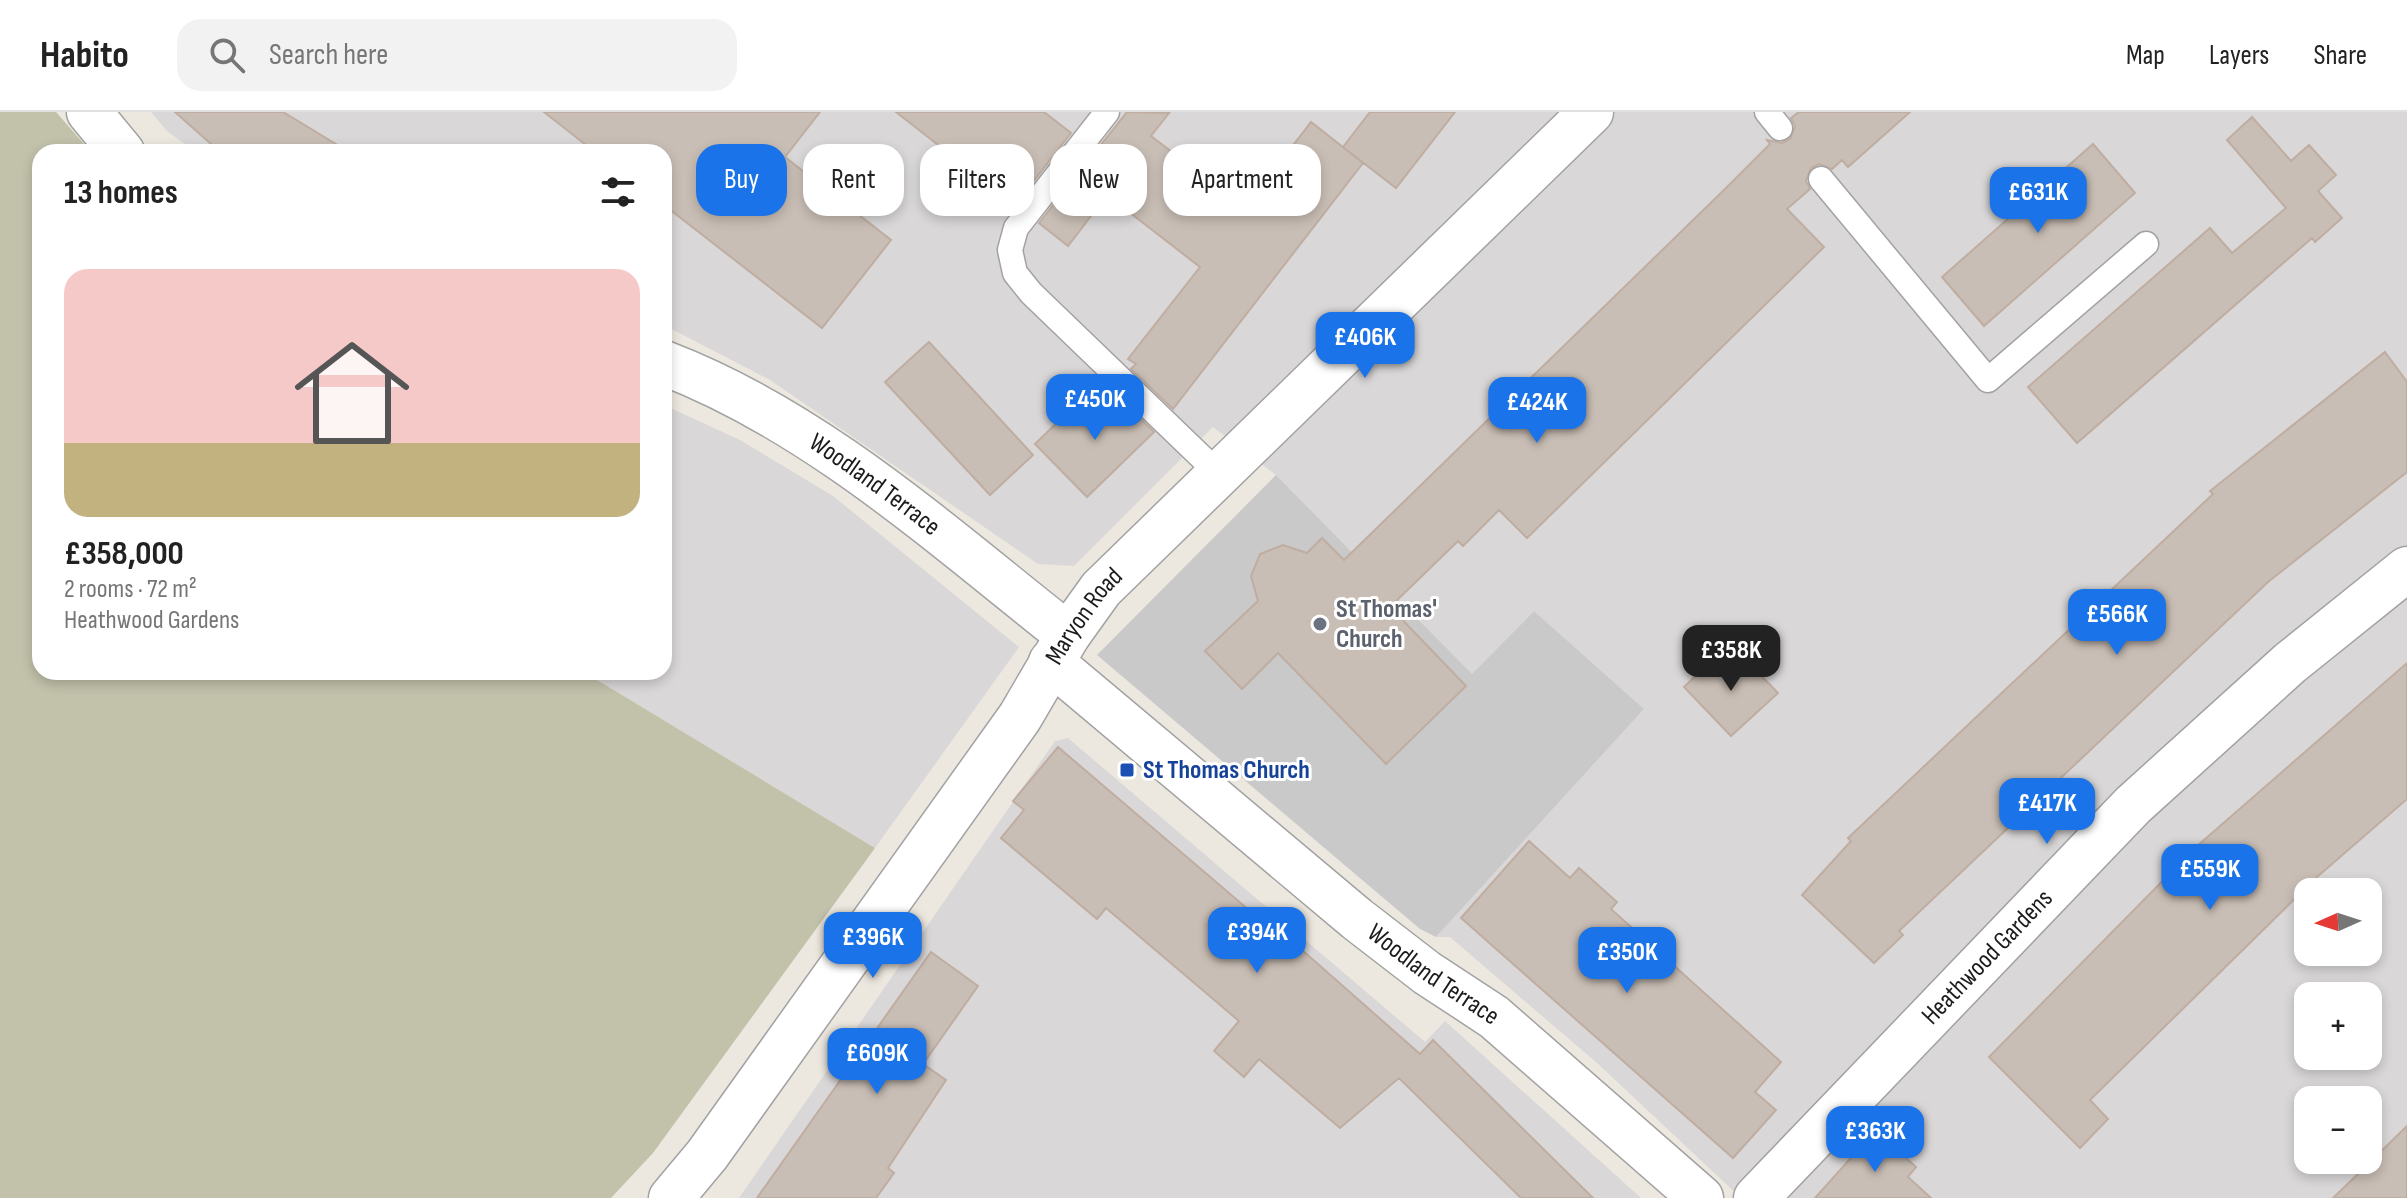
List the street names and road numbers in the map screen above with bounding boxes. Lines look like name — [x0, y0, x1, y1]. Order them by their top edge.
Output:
street label: Woodland Terrace — [803, 427, 946, 542]
street label: Maryon Road — [1039, 561, 1129, 670]
street label: Heathwood Gardens — [1915, 883, 2059, 1031]
street label: Woodland Terrace — [1361, 917, 1505, 1032]

